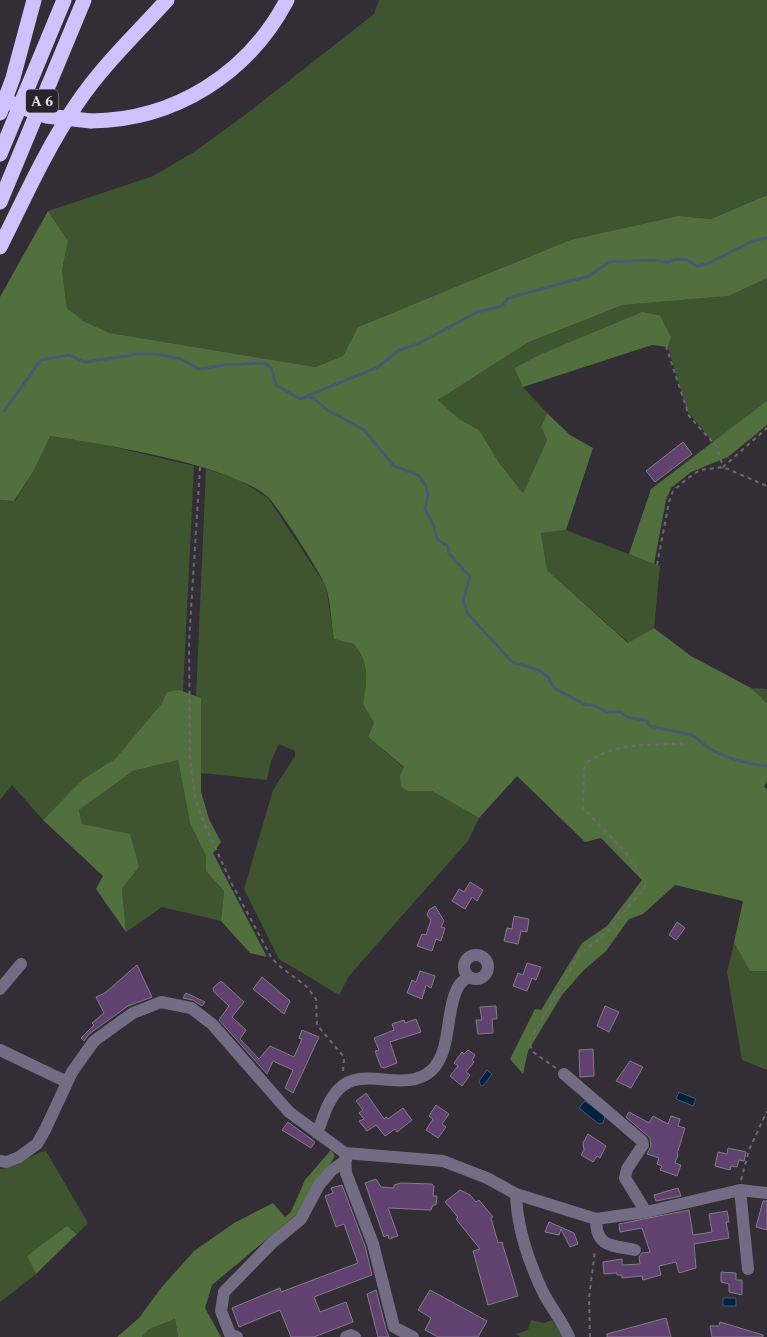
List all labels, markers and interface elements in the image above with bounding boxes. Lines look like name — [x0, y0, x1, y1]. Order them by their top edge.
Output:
road number: A 6 — [26, 90, 58, 112]

